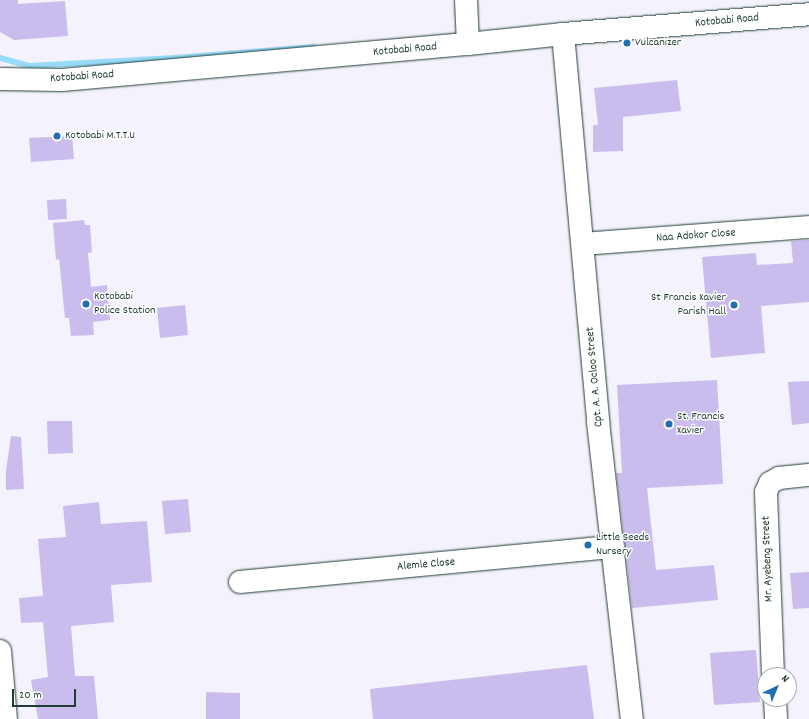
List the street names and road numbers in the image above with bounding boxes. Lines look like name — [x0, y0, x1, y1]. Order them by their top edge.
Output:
street label: Kotobabi Road — [694, 11, 760, 31]
street label: Kotobabi Road — [372, 40, 438, 60]
street label: Kotobabi Road — [50, 68, 114, 86]
street label: Naa Adokor Close — [656, 226, 736, 246]
street label: Cpt. A. A. Ocloo Street — [583, 326, 607, 428]
street label: Mr. Ayebeng Street — [759, 516, 777, 602]
street label: Alemle Close — [396, 555, 456, 575]

